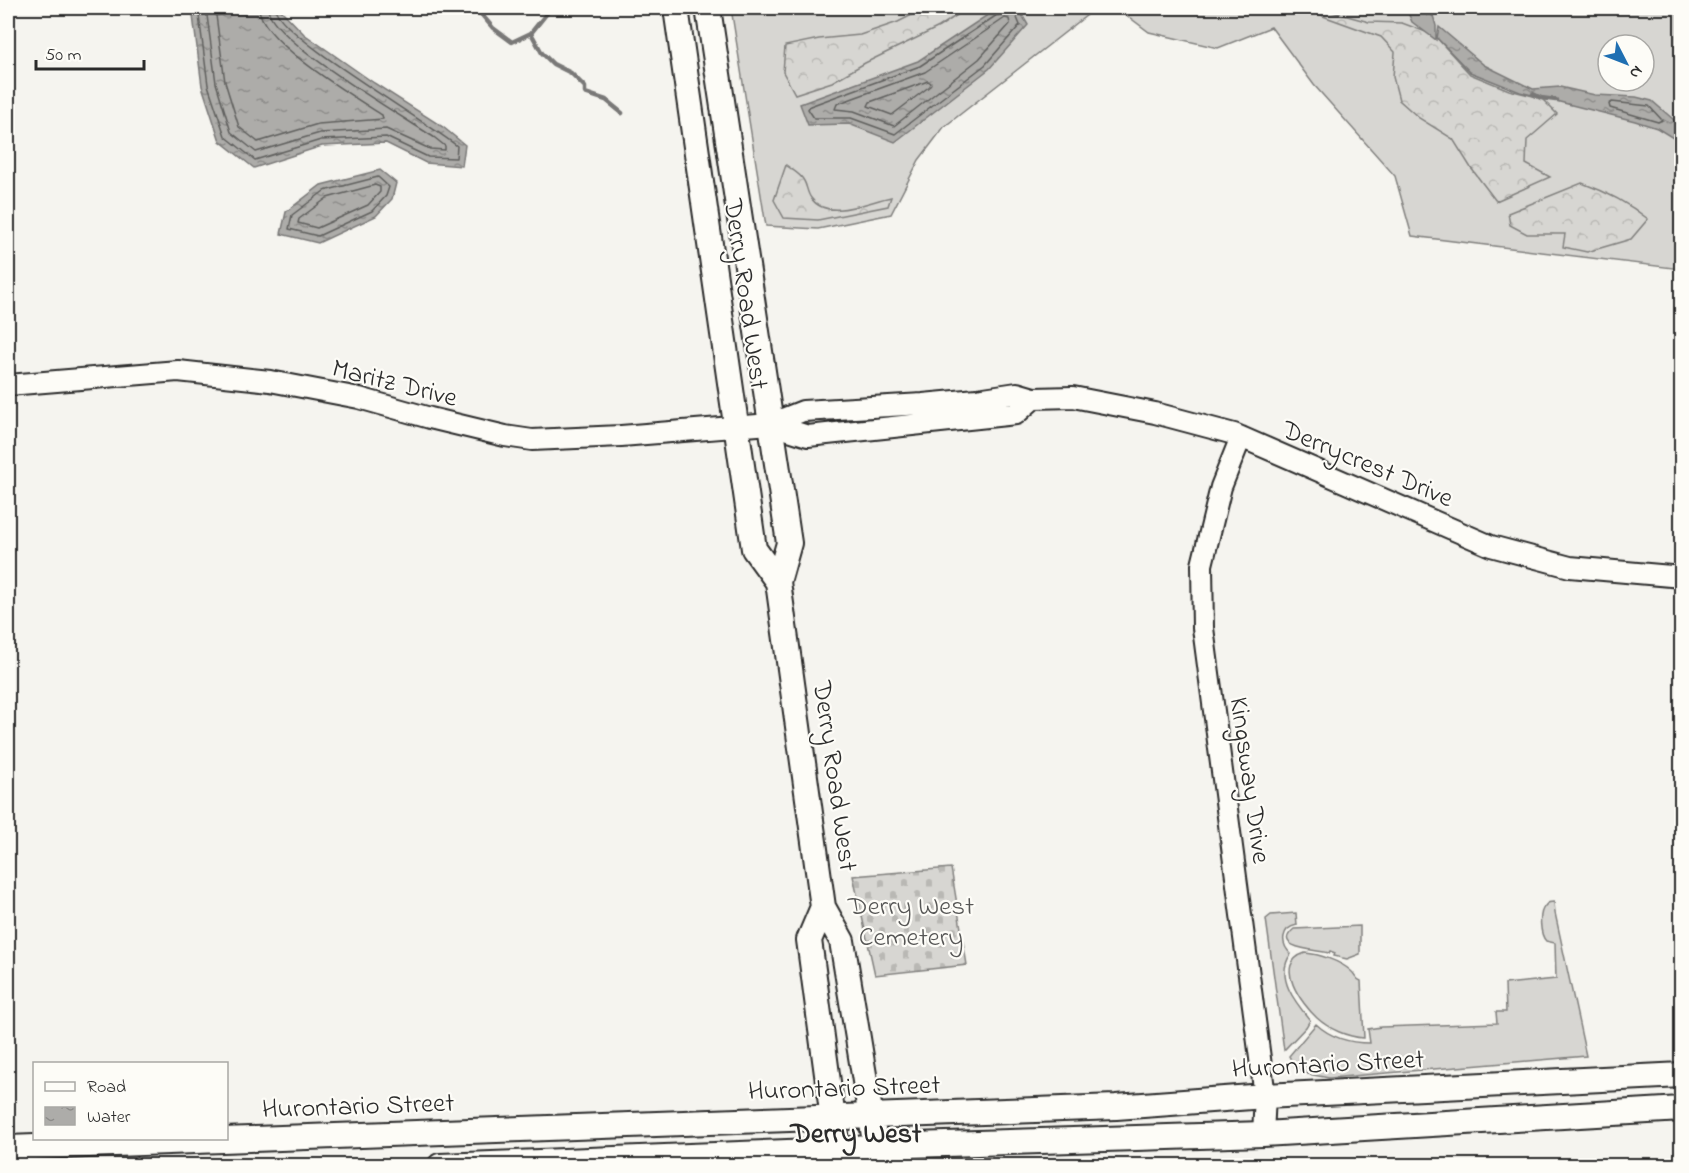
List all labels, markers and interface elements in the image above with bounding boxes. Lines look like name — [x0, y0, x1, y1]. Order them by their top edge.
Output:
scale bar — [36, 33, 144, 71]
north arrow — [1596, 33, 1656, 93]
text: 50 m — [45, 43, 82, 69]
text: N — [1623, 60, 1648, 84]
street label: Derry Road West — [712, 196, 777, 392]
street label: Maritz Drive — [328, 350, 462, 419]
street label: Derrycrest Drive — [1274, 411, 1460, 519]
street label: Derry Road West — [801, 678, 866, 874]
street label: Kingsway Drive — [1218, 695, 1280, 867]
park label: Derry West Cemetery — [847, 888, 974, 958]
street label: Hurontario Street — [1231, 1041, 1425, 1090]
legend — [33, 1062, 228, 1140]
street label: Hurontario Street — [747, 1067, 941, 1112]
text: Road — [87, 1075, 126, 1101]
street label: Hurontario Street — [261, 1085, 455, 1130]
text: Water — [87, 1105, 131, 1131]
district label: Derry West — [789, 1115, 922, 1156]

